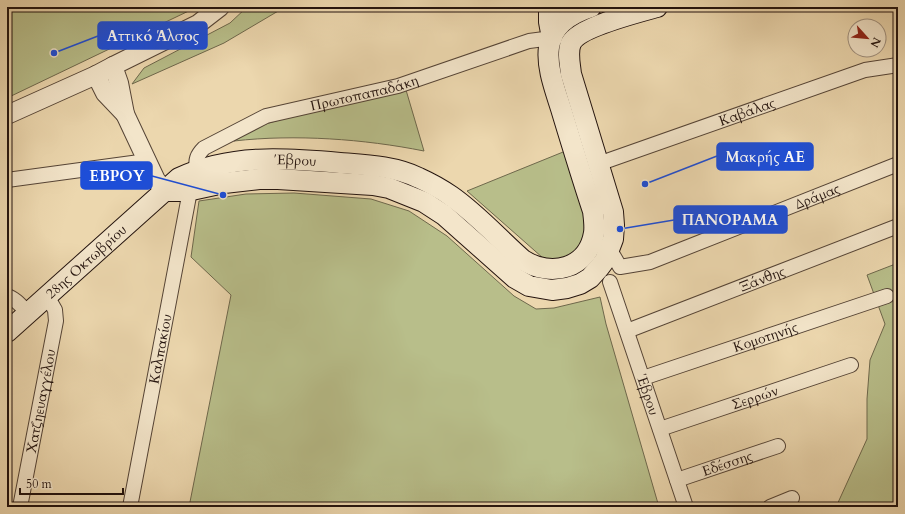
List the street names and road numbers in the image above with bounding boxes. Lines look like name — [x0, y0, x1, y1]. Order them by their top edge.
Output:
street label: Πρωτοπαπαδάκη — [308, 71, 421, 116]
street label: Καβάλας — [716, 93, 778, 131]
street label: Έβρου — [273, 150, 317, 171]
street label: Δράμας — [792, 179, 843, 214]
street label: 28ης Οκτωβρίου — [42, 220, 131, 303]
street label: Ξάνθης — [737, 262, 788, 296]
street label: Καλπακίου — [145, 312, 176, 385]
street label: Κομοτηνής — [731, 318, 800, 357]
street label: Χατζηευαγγέλου — [22, 347, 60, 455]
street label: Έβρου — [632, 371, 663, 418]
street label: Σερρών — [729, 381, 781, 414]
street label: Εδέσσης — [700, 446, 755, 481]

